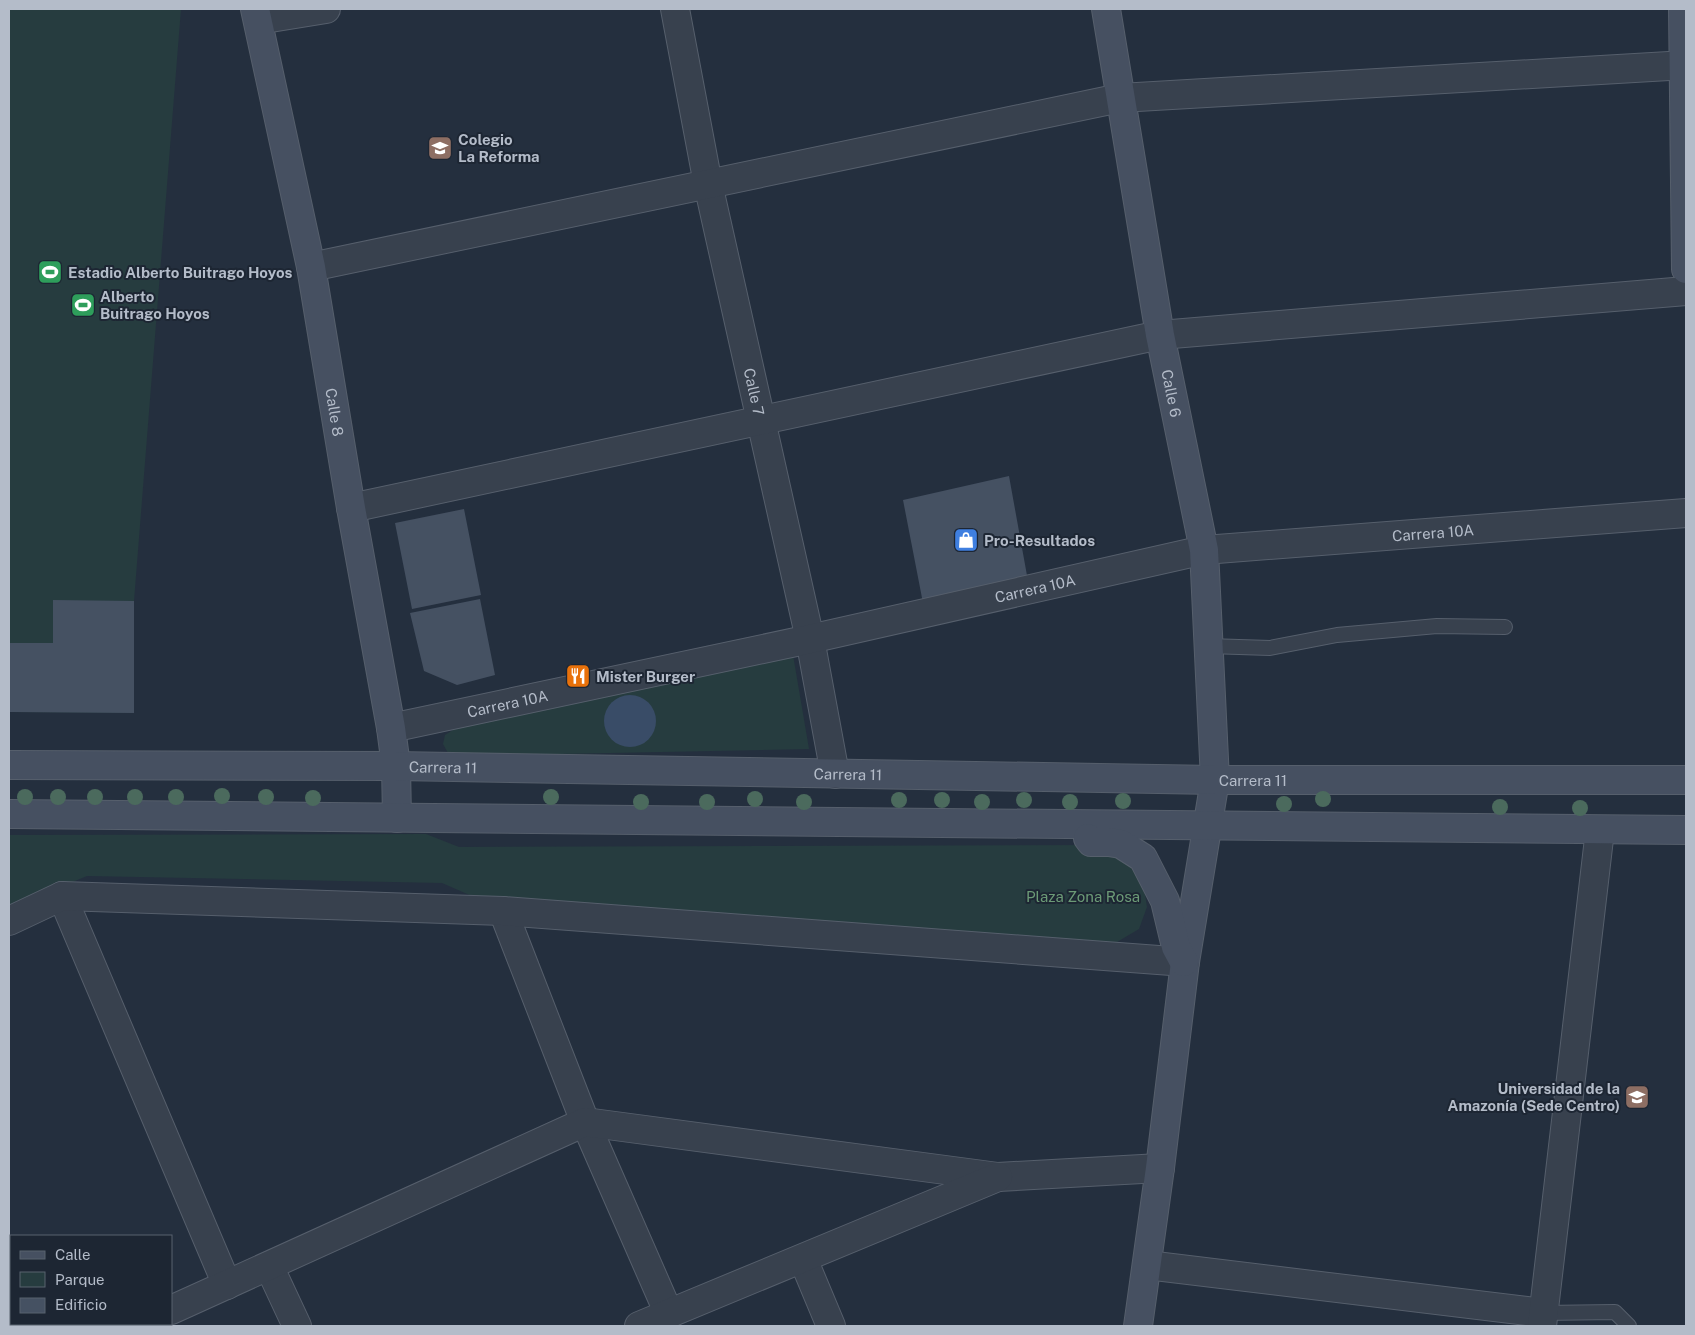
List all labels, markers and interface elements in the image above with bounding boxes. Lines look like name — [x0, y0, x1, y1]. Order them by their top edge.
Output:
place label: Colegio La Reforma — [458, 131, 540, 165]
school or university icon: Colegio La Reforma — [427, 135, 453, 161]
sports icon: Estadio Alberto Buitrago Hoyos — [37, 259, 63, 285]
place label: Estadio Alberto Buitrago Hoyos — [68, 264, 293, 281]
place label: Alberto Buitrago Hoyos — [100, 288, 210, 322]
sports icon: Alberto Buitrago Hoyos — [70, 292, 96, 318]
street label: Calle 7 — [741, 366, 768, 417]
street label: Calle 6 — [1159, 368, 1185, 419]
street label: Calle 8 — [323, 387, 347, 437]
street label: Carrera 10A — [1391, 521, 1475, 544]
shop icon: Pro-Resultados — [953, 527, 979, 553]
place label: Pro-Resultados — [984, 532, 1095, 549]
street label: Carrera 10A — [993, 571, 1077, 606]
restaurant icon: Mister Burger — [565, 663, 591, 689]
place label: Mister Burger — [596, 668, 695, 685]
street label: Carrera 10A — [465, 686, 550, 720]
street label: Carrera 11 — [409, 758, 477, 776]
street label: Carrera 11 — [814, 765, 882, 783]
street label: Carrera 11 — [1219, 772, 1287, 789]
park label: Plaza Zona Rosa — [1026, 888, 1140, 905]
place label: Universidad de la Amazonía (Sede Centro) — [1447, 1080, 1620, 1114]
school or university icon: Universidad de la Amazonía (Sede Centro) — [1624, 1084, 1650, 1110]
legend — [10, 1235, 172, 1325]
text: Calle — [55, 1246, 91, 1263]
text: Parque — [55, 1271, 105, 1288]
text: Edificio — [55, 1296, 107, 1313]

